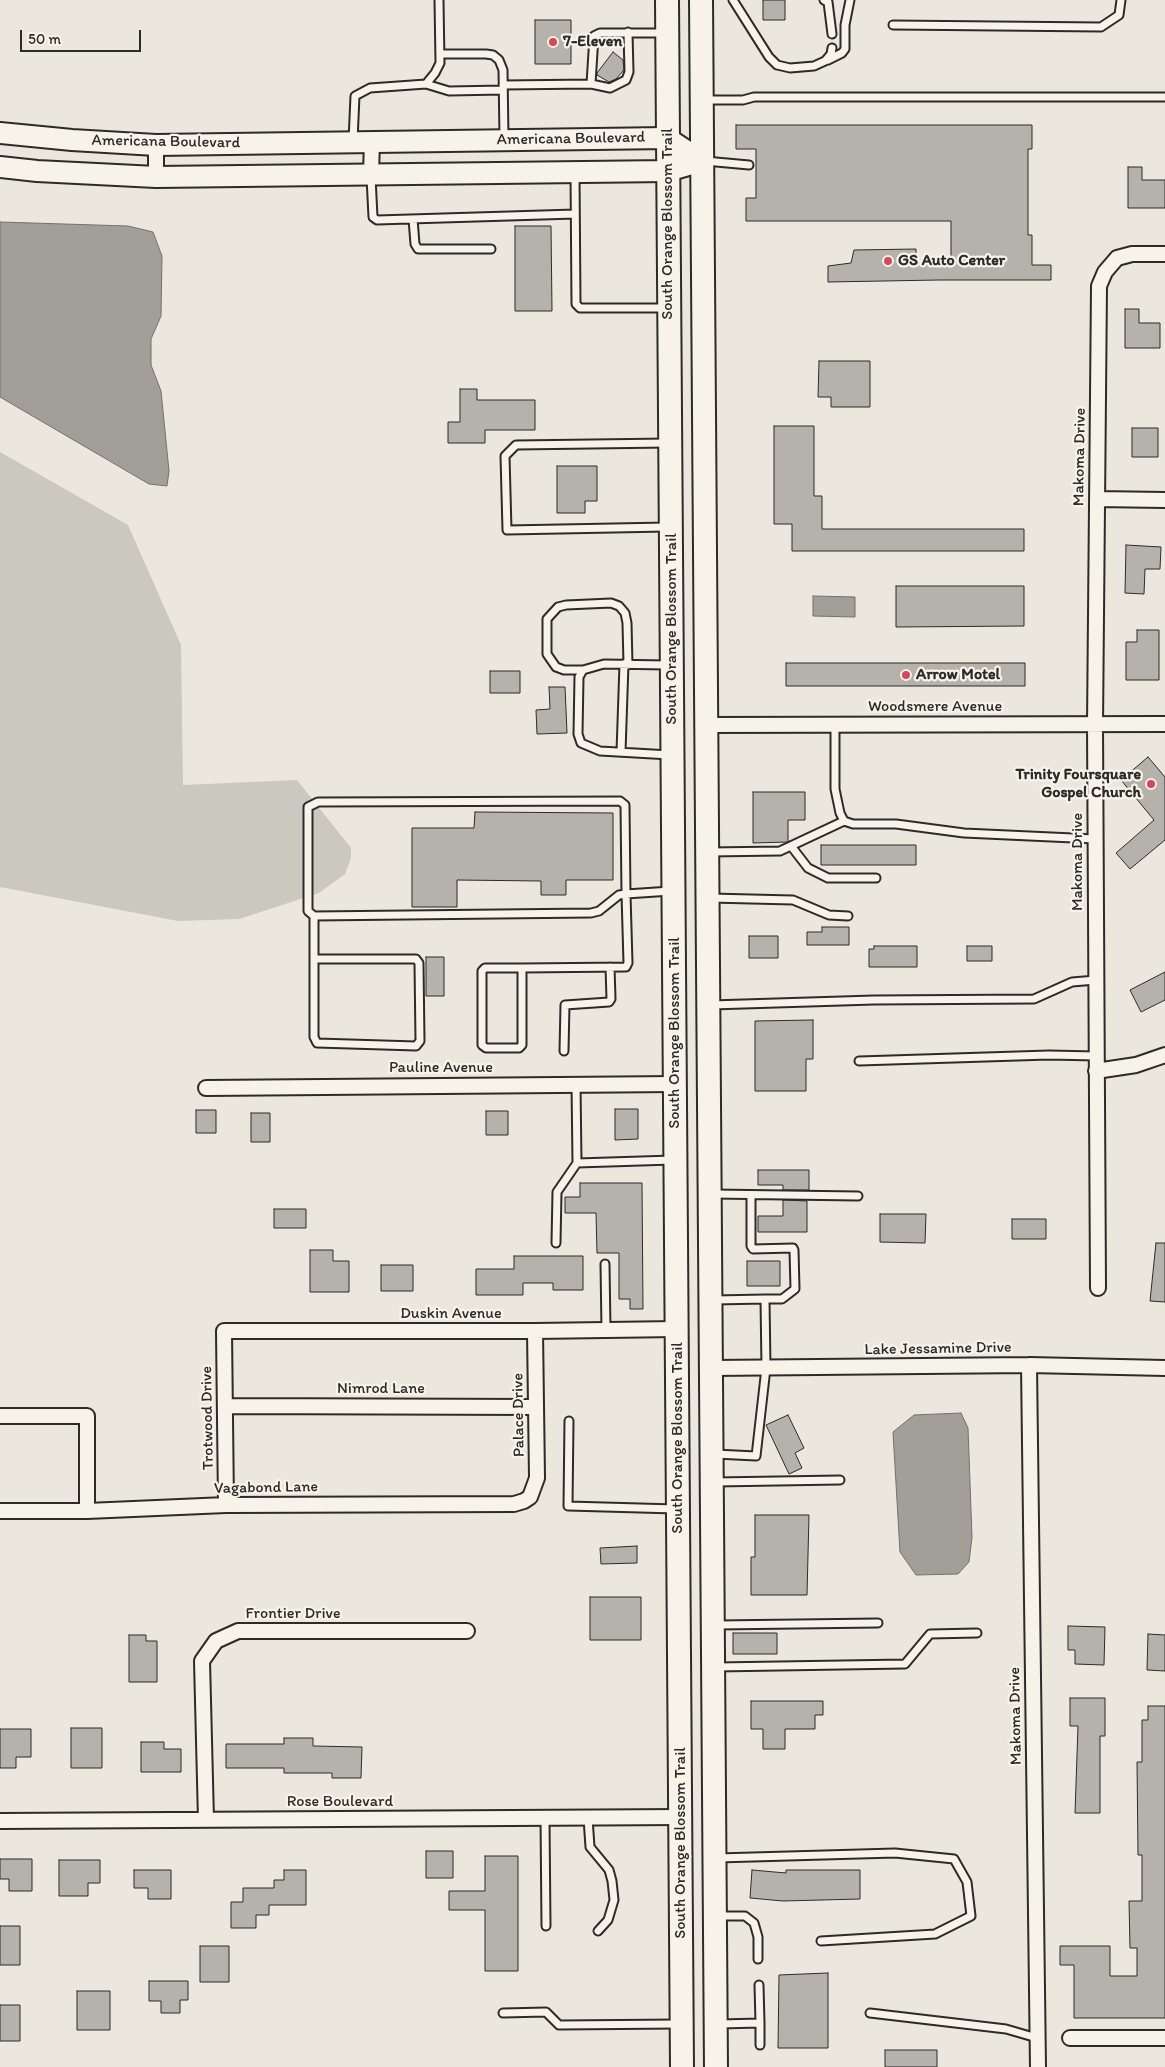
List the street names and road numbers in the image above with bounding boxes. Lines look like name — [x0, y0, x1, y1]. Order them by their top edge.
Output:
street label: Americana Boulevard — [497, 128, 645, 150]
street label: South Orange Blossom Trail — [658, 128, 678, 320]
street label: Americana Boulevard — [92, 131, 240, 153]
street label: Makoma Drive — [1070, 408, 1090, 506]
street label: South Orange Blossom Trail — [662, 533, 682, 725]
street label: Woodsmere Avenue — [868, 697, 1002, 717]
street label: Makoma Drive — [1068, 813, 1088, 911]
street label: South Orange Blossom Trail — [665, 937, 685, 1129]
street label: Pauline Avenue — [389, 1058, 493, 1078]
street label: Duskin Avenue — [400, 1304, 502, 1324]
street label: Lake Jessamine Drive — [864, 1338, 1012, 1360]
street label: South Orange Blossom Trail — [668, 1342, 688, 1534]
street label: Trotwood Drive — [197, 1366, 219, 1470]
street label: Palace Drive — [509, 1373, 529, 1457]
street label: Nimrod Lane — [337, 1379, 425, 1399]
street label: Vagabond Lane — [214, 1477, 318, 1499]
street label: Frontier Drive — [246, 1604, 340, 1624]
street label: Makoma Drive — [1006, 1667, 1026, 1765]
street label: South Orange Blossom Trail — [671, 1747, 691, 1939]
street label: Rose Boulevard — [287, 1792, 393, 1812]

